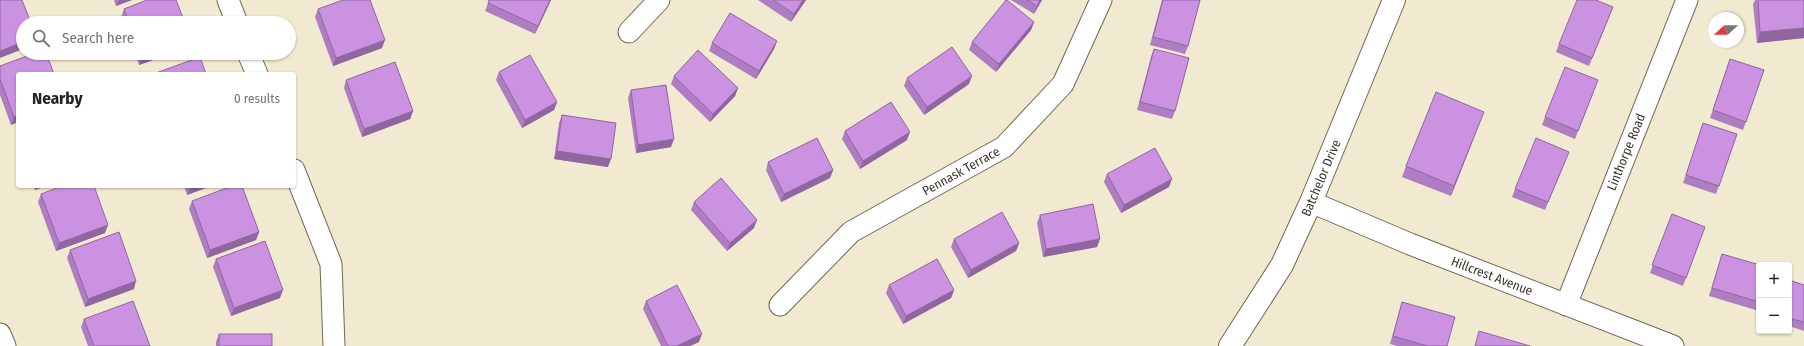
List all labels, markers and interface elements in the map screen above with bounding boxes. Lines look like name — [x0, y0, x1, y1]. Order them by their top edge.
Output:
north arrow — [1708, 12, 1744, 48]
search box — [16, 16, 296, 60]
icon: search — [30, 27, 52, 49]
text: Search here — [62, 29, 134, 47]
text: Nearby — [32, 88, 83, 109]
text: 0 results — [234, 91, 280, 106]
street label: Linthorpe Road — [1604, 111, 1648, 193]
street label: Batchelor Drive — [1298, 137, 1344, 219]
street label: Pennask Terrace — [920, 144, 1002, 198]
street label: Hillcrest Avenue — [1449, 254, 1535, 298]
map controls — [1756, 262, 1792, 334]
button: + — [1756, 262, 1792, 298]
button: − — [1756, 298, 1792, 334]

